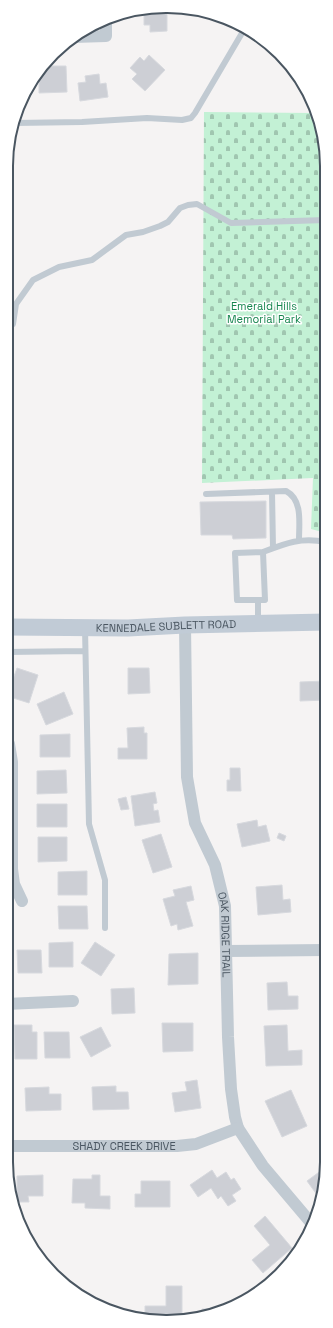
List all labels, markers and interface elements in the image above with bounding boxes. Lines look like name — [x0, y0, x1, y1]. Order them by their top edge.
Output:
park label: Emerald Hills Memorial Park — [227, 299, 301, 326]
street label: KENNEDALE SUBLETT ROAD — [96, 617, 236, 635]
street label: OAK RIDGE TRAIL — [215, 890, 234, 978]
street label: SHADY CREEK DRIVE — [72, 1139, 176, 1153]

